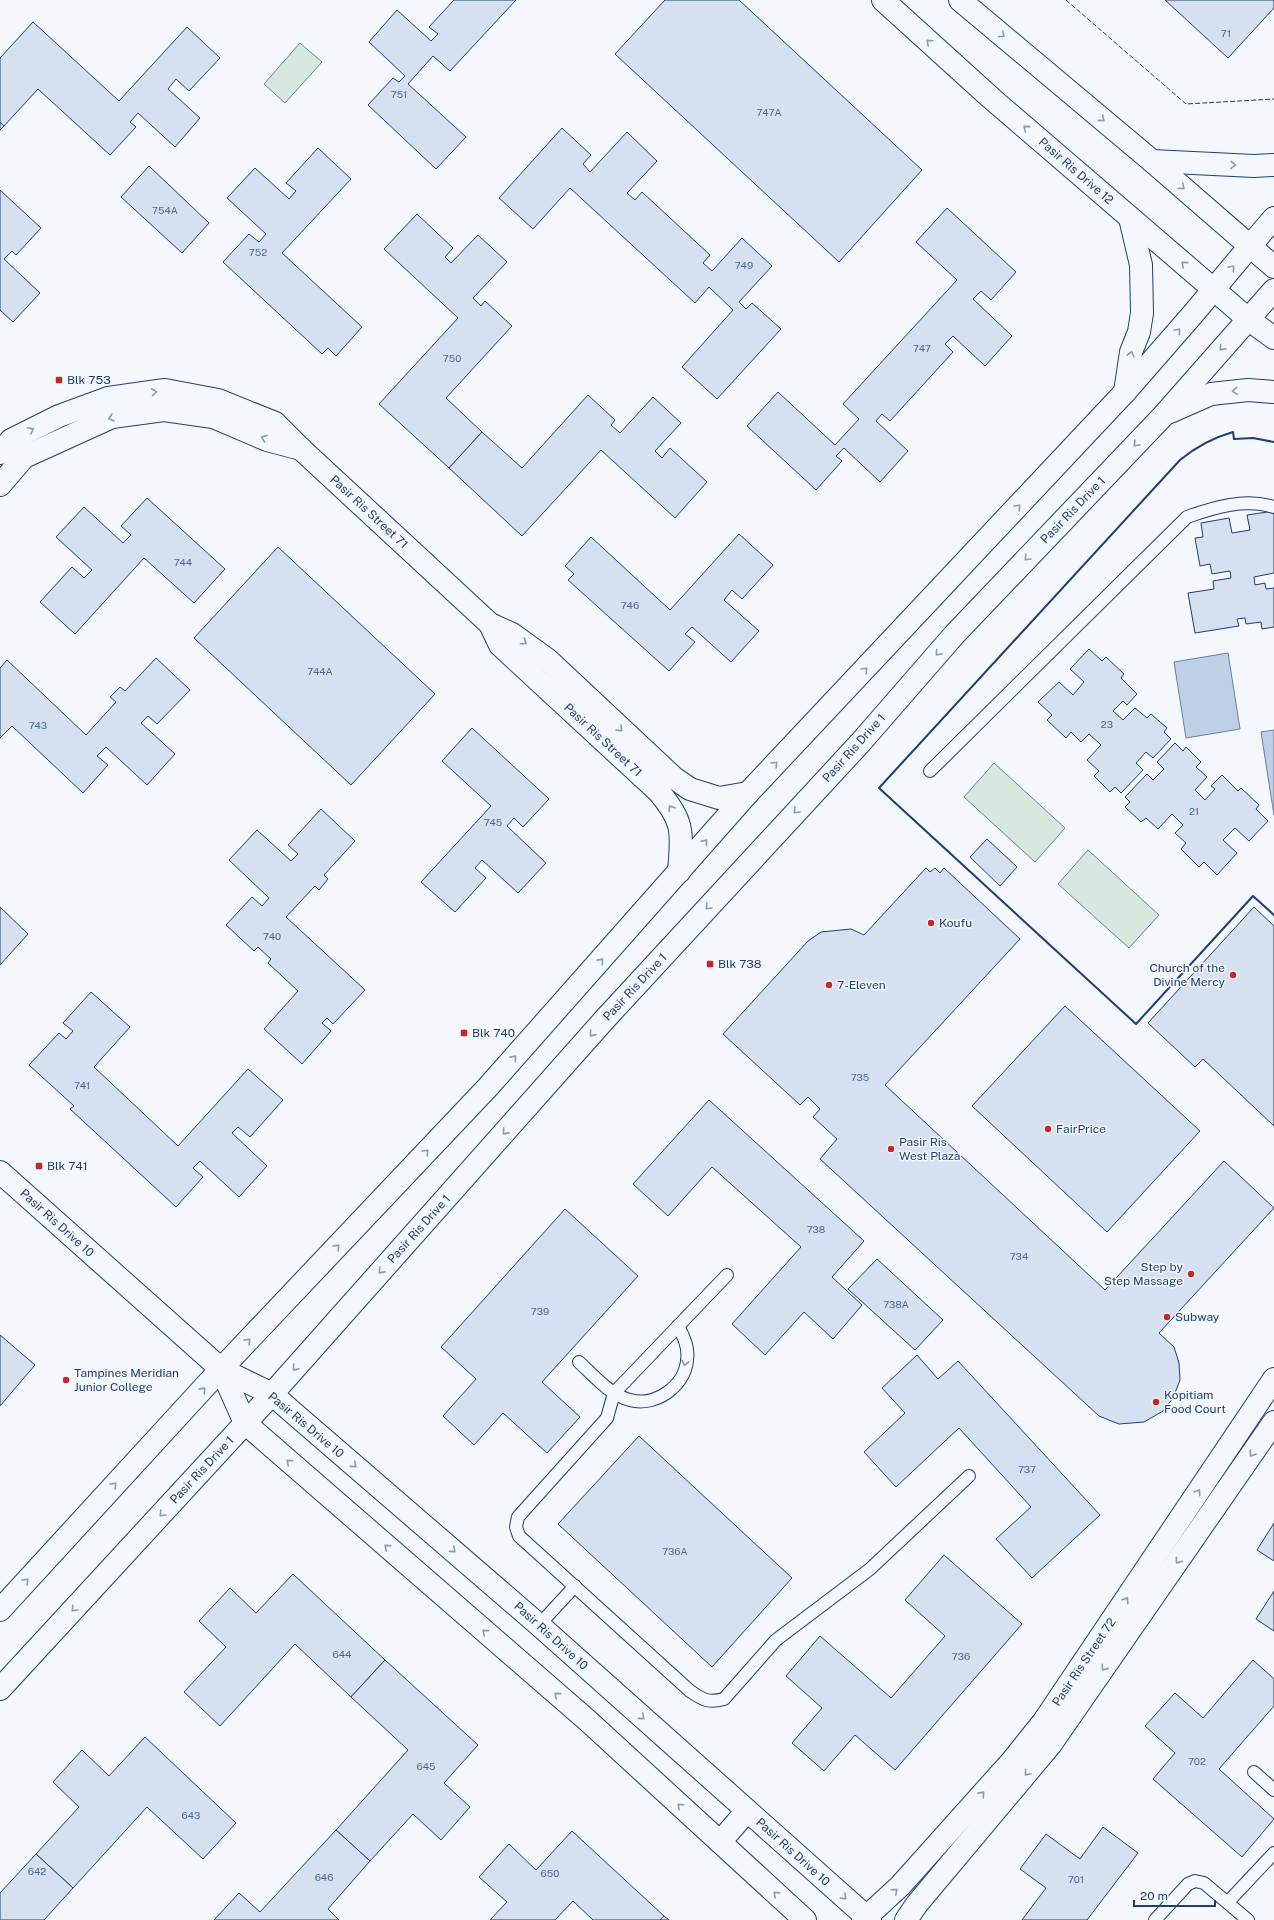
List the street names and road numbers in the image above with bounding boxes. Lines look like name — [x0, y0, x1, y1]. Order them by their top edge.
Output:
street label: Pasir Ris Drive 12 — [1036, 135, 1116, 207]
street label: Pasir Ris Street 71 — [327, 472, 411, 552]
street label: Pasir Ris Drive 1 — [1038, 474, 1108, 546]
street label: Pasir Ris Street 71 — [561, 700, 645, 780]
street label: Pasir Ris Drive 1 — [820, 711, 888, 785]
street label: Pasir Ris Drive 1 — [600, 950, 670, 1024]
street label: Pasir Ris Drive 10 — [17, 1186, 97, 1260]
street label: Pasir Ris Drive 1 — [385, 1192, 453, 1266]
street label: Pasir Ris Drive 10 — [265, 1389, 347, 1461]
street label: Pasir Ris Drive 1 — [167, 1433, 237, 1507]
street label: Pasir Ris Drive 10 — [511, 1599, 591, 1673]
street label: Pasir Ris Street 72 — [1049, 1615, 1119, 1709]
street label: Pasir Ris Drive 10 — [753, 1815, 833, 1889]

